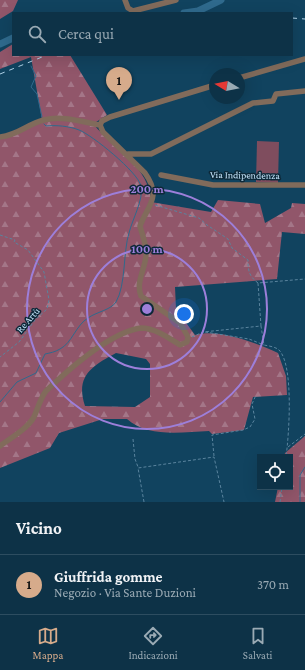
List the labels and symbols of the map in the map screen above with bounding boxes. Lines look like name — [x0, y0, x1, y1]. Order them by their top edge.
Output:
pin: 1 — [106, 67, 132, 100]
north arrow — [209, 68, 245, 104]
street label: Via Indipendenza — [210, 169, 280, 181]
text: 200 m — [130, 182, 164, 196]
text: 100 m — [131, 242, 164, 256]
centre of rings — [140, 302, 154, 316]
your location — [174, 304, 194, 324]
street label: Re Artù — [14, 305, 42, 335]

